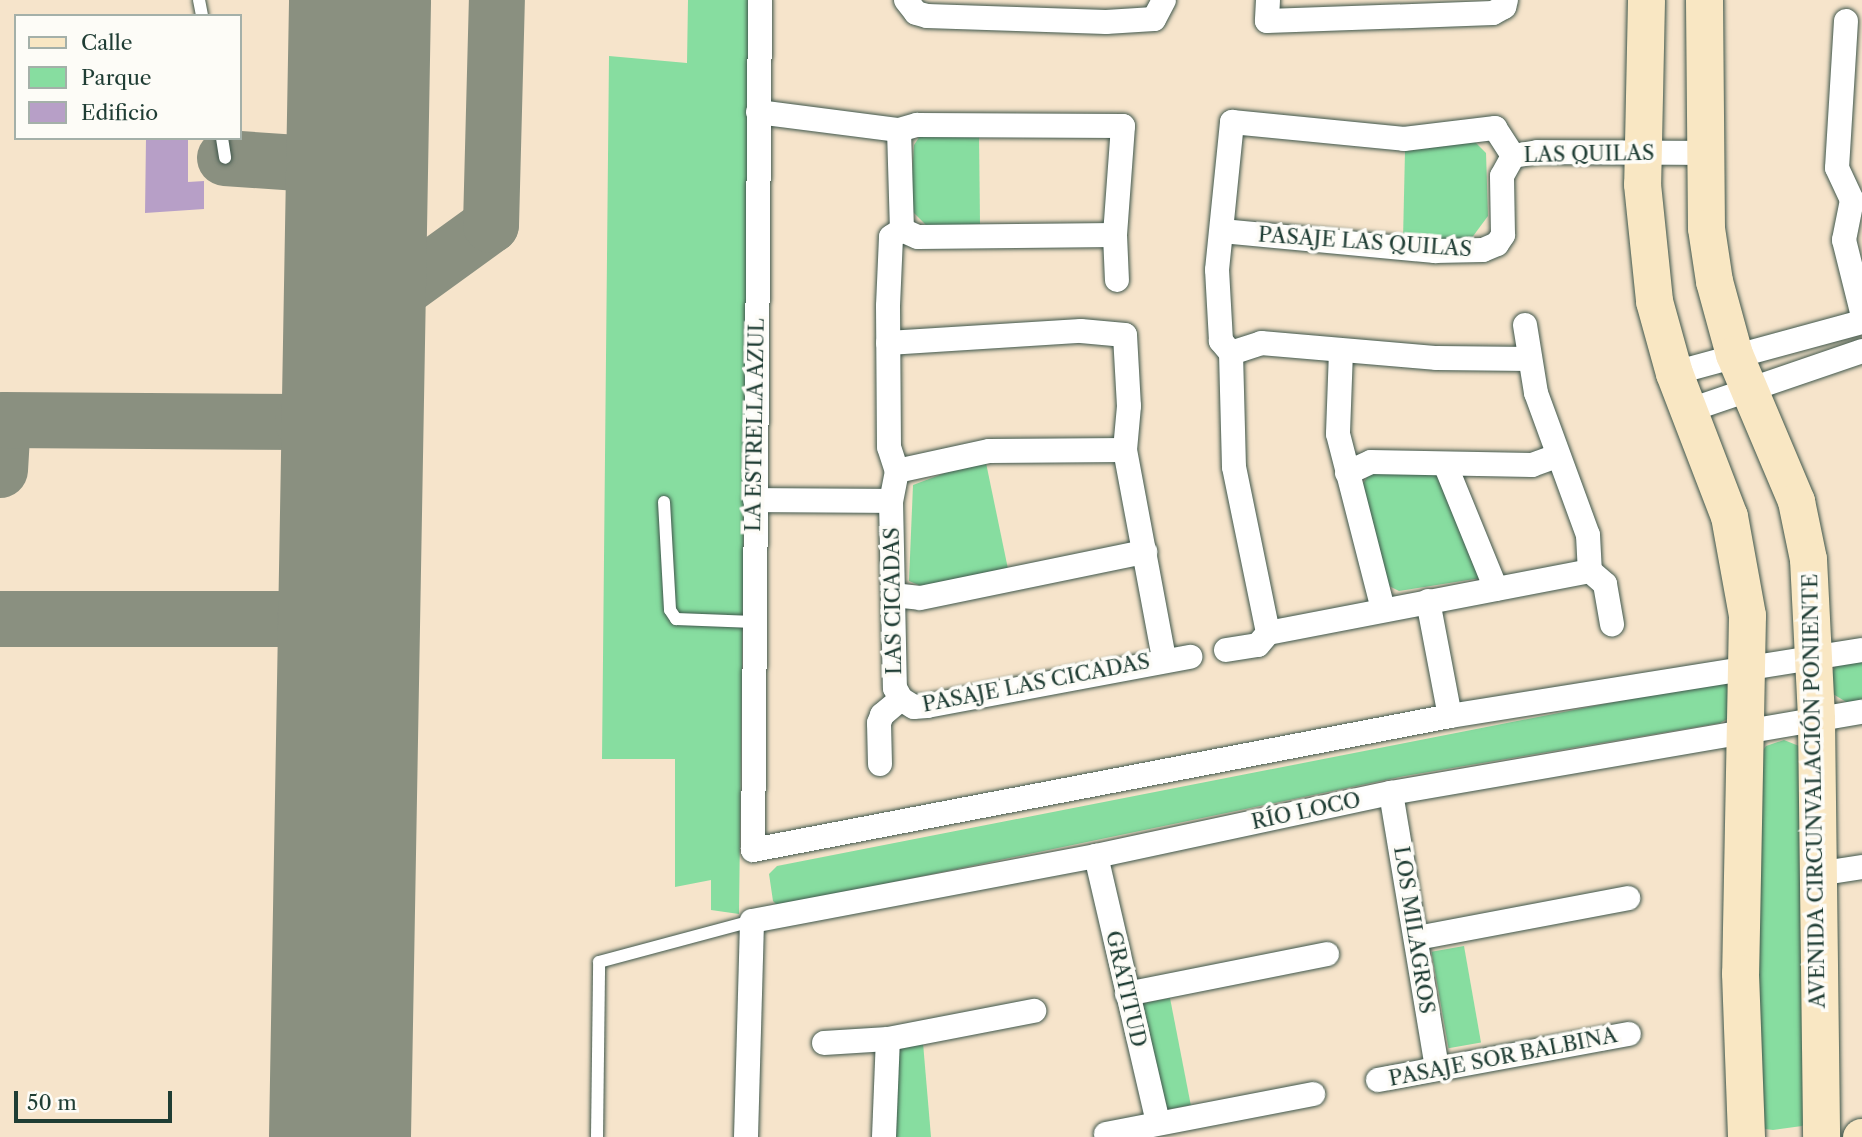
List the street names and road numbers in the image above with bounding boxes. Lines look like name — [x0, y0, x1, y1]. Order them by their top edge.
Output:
street label: LAS QUILAS — [1523, 140, 1655, 168]
street label: PASAJE LAS QUILAS — [1257, 222, 1473, 262]
street label: LA ESTRELLA AZUL — [741, 317, 769, 533]
street label: LAS CICADAS — [879, 527, 907, 675]
street label: AVENIDA CIRCUNVALACIÓN PONIENTE — [1798, 573, 1830, 1009]
street label: PASAJE LAS CICADAS — [920, 649, 1152, 717]
street label: RÍO LOCO — [1249, 787, 1363, 835]
street label: LOS MILAGROS — [1388, 844, 1440, 1016]
street label: GRATITUD — [1100, 928, 1152, 1050]
street label: PASAJE SOR BALBINA — [1386, 1022, 1620, 1092]

